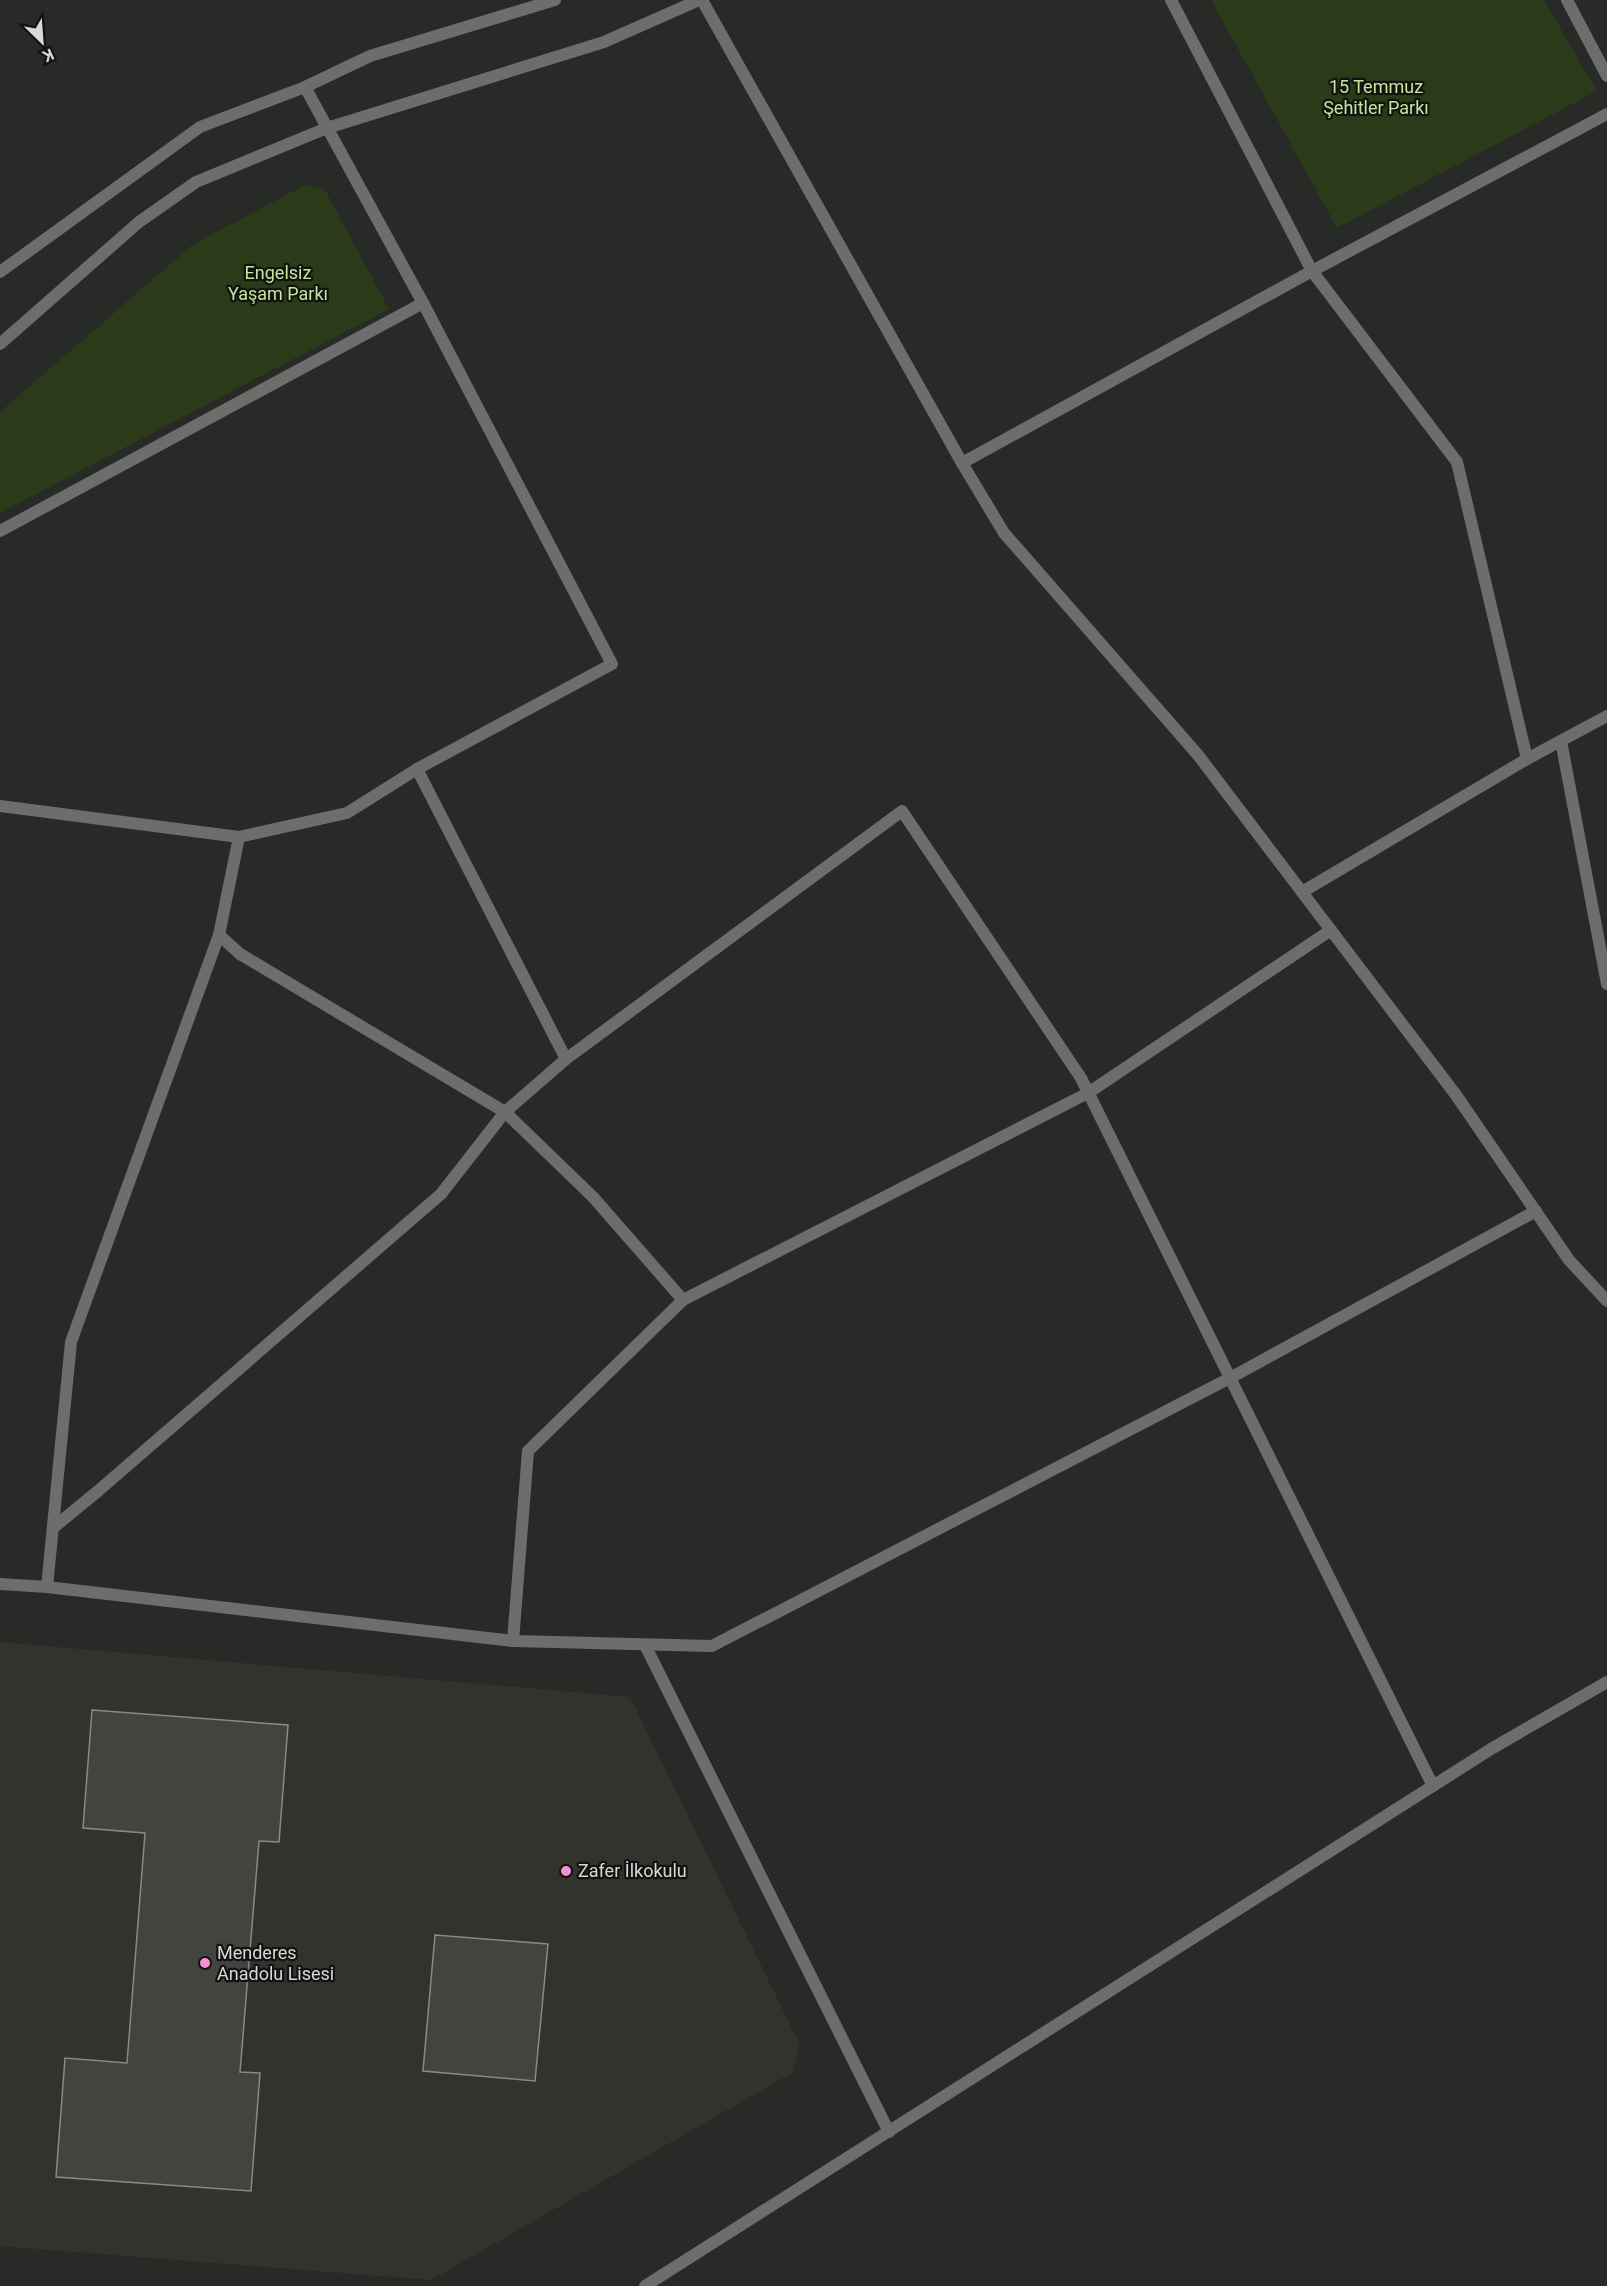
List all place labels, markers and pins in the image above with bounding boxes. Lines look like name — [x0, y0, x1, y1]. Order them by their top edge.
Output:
place label: Zafer İlkokulu — [578, 1860, 687, 1881]
marker: Zafer İlkokulu — [559, 1864, 573, 1878]
place label: Menderes Anadolu Lisesi — [217, 1942, 334, 1984]
marker: Menderes Anadolu Lisesi — [198, 1956, 212, 1970]

